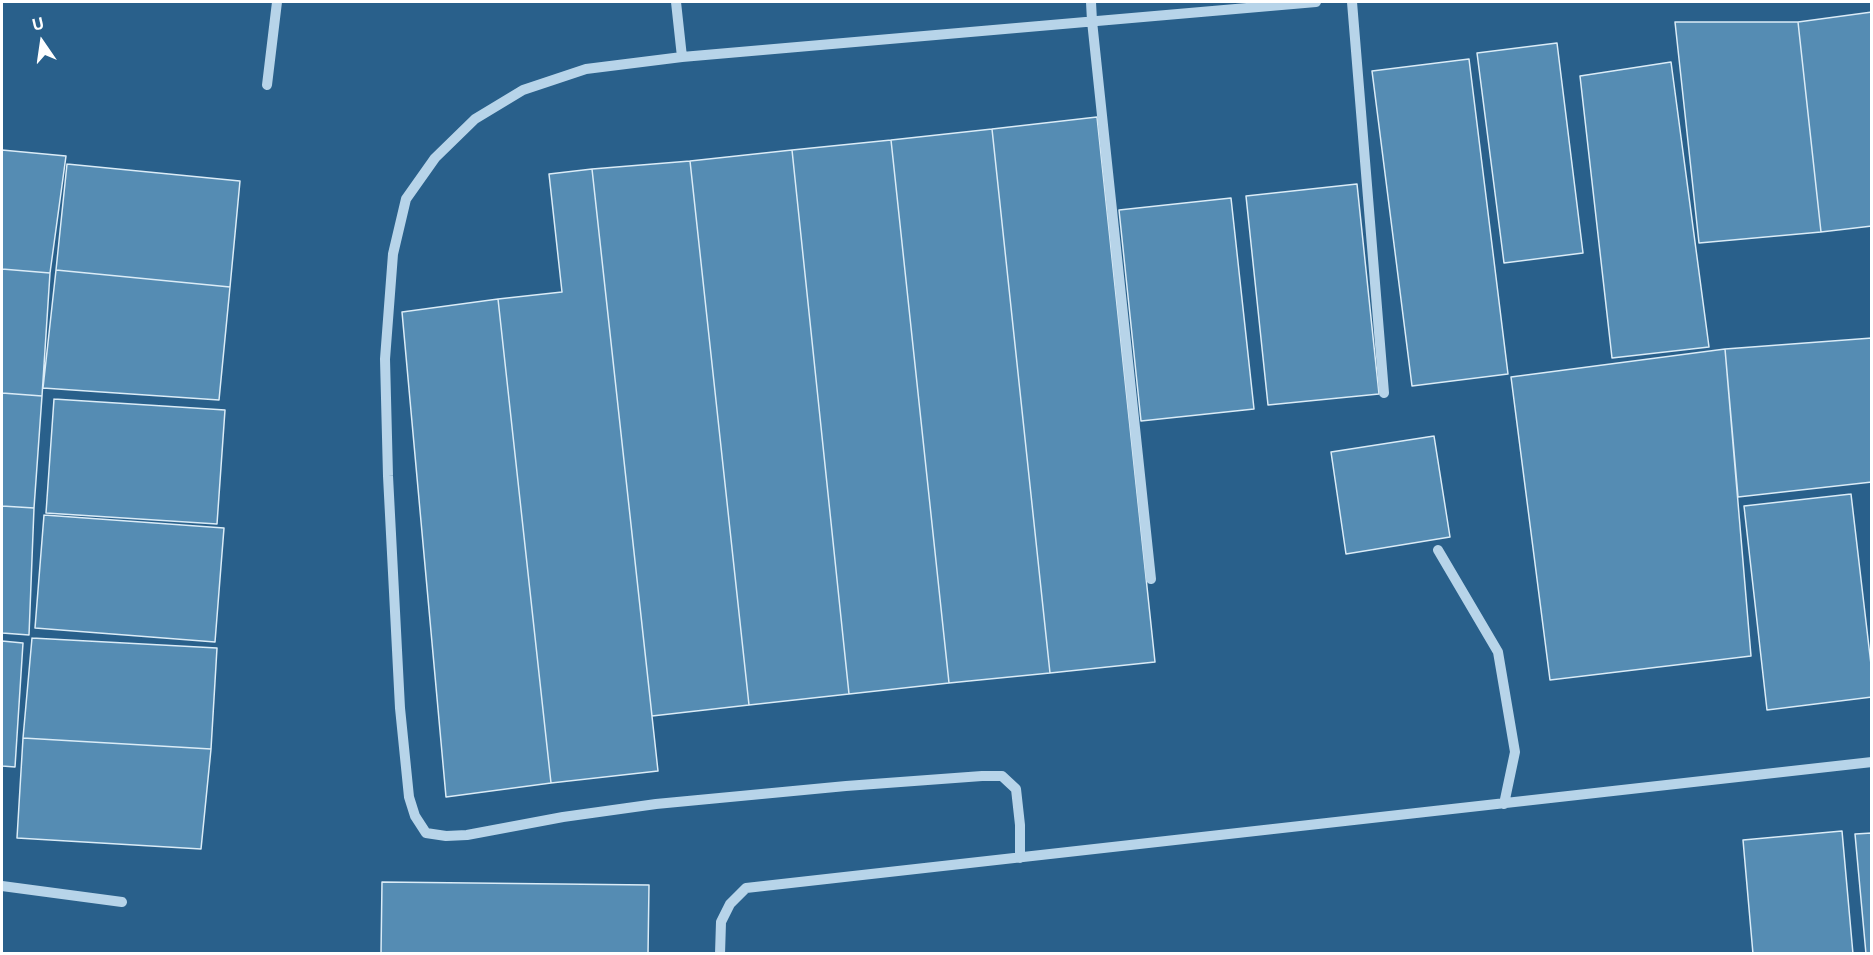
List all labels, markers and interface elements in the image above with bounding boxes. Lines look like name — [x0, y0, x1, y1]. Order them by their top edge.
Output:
north arrow — [12, 12, 72, 72]
text: U — [30, 13, 46, 35]

